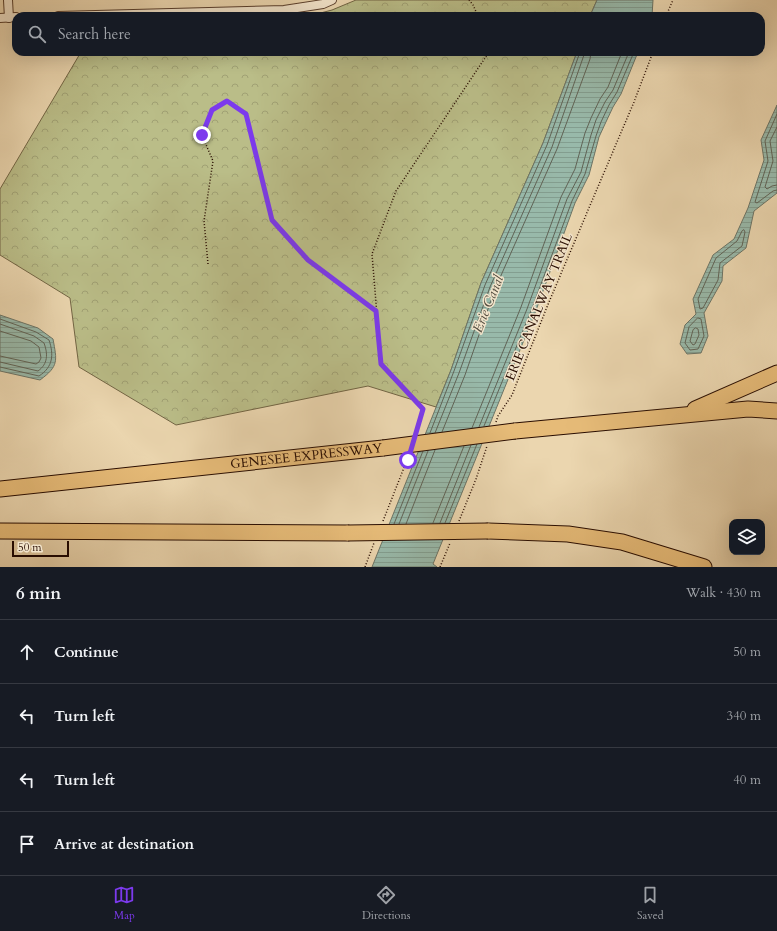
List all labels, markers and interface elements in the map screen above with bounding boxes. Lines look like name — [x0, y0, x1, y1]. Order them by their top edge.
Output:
search box — [12, 12, 765, 56]
icon: search — [26, 23, 48, 45]
text: Search here — [58, 24, 131, 44]
route end — [193, 126, 211, 144]
street label: ERIE CANALWAY TRAIL — [501, 231, 577, 383]
water label: Erie Canal — [468, 271, 509, 335]
street label: GENESEE EXPRESSWAY — [229, 439, 384, 473]
route start — [399, 451, 417, 469]
map controls — [729, 519, 765, 555]
button: layers — [729, 519, 765, 555]
scale bar — [12, 539, 69, 558]
text: 50 m — [18, 540, 42, 555]
text: 6 min — [16, 582, 61, 605]
text: Walk · 430 m — [686, 584, 761, 602]
icon: ahead — [16, 641, 38, 663]
text: Continue — [54, 642, 119, 662]
text: 50 m — [733, 643, 761, 661]
icon: left — [16, 705, 38, 727]
text: Turn left — [54, 706, 115, 726]
text: 340 m — [727, 707, 761, 725]
icon: left — [16, 769, 38, 791]
text: Turn left — [54, 770, 115, 790]
text: 40 m — [733, 771, 761, 789]
icon: arrive — [16, 833, 38, 855]
text: Arrive at destination — [54, 834, 194, 854]
tab: Map — [113, 884, 135, 923]
tab: Directions — [362, 884, 410, 923]
tab: Saved — [637, 884, 664, 923]

